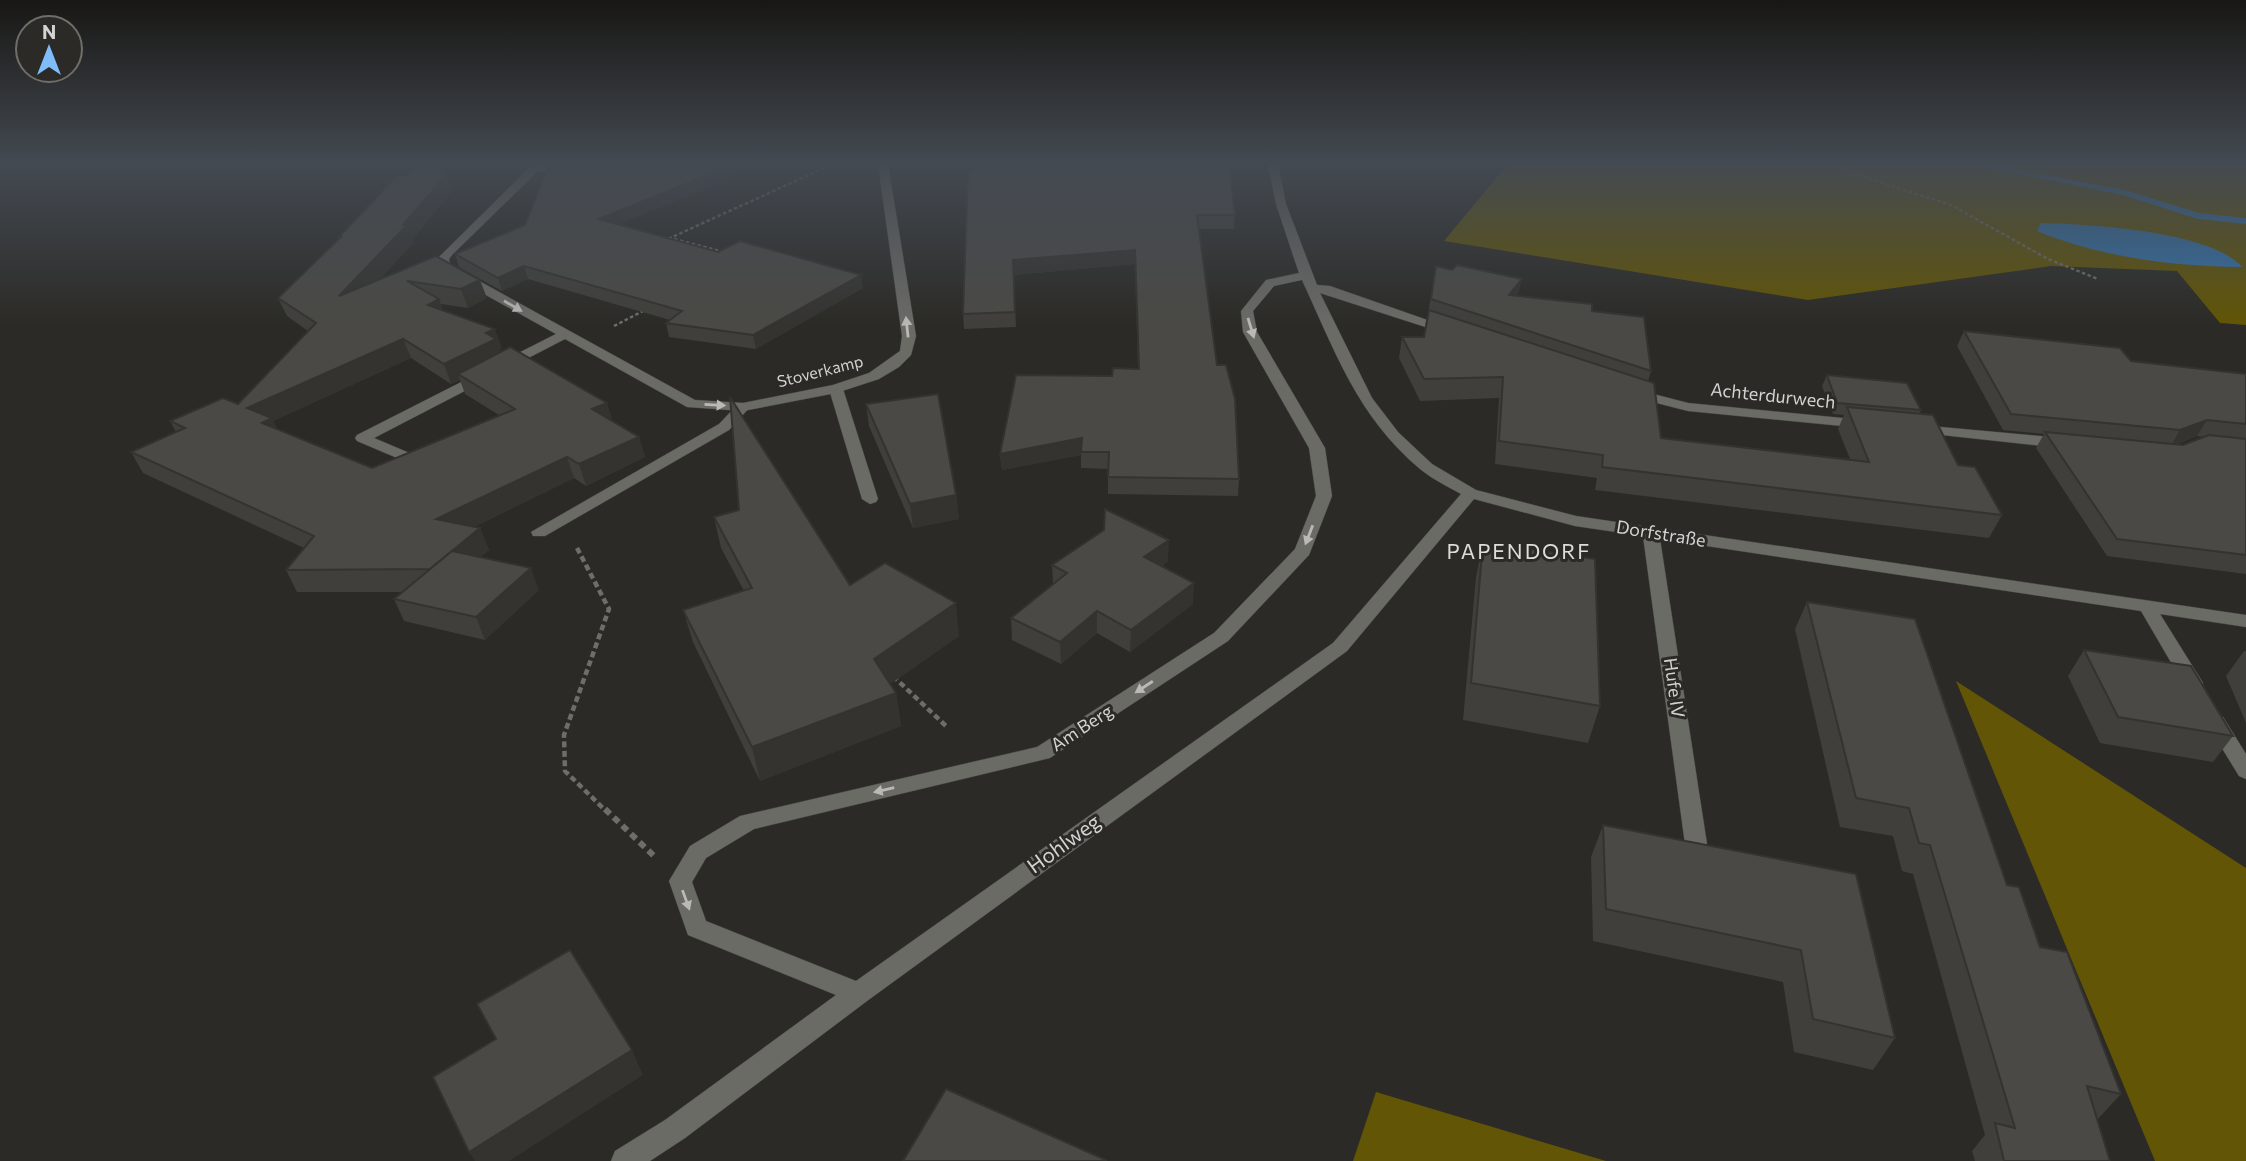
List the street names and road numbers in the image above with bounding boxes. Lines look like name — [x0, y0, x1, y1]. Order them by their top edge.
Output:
street label: Stoverkamp — [775, 351, 865, 390]
street label: Achterdurwech — [1710, 378, 1837, 412]
street label: Dorfstraße — [1615, 515, 1708, 551]
street label: Hufe IV — [1660, 656, 1690, 719]
street label: Am Berg — [1046, 699, 1117, 755]
street label: Hohlweg — [1022, 808, 1105, 878]

